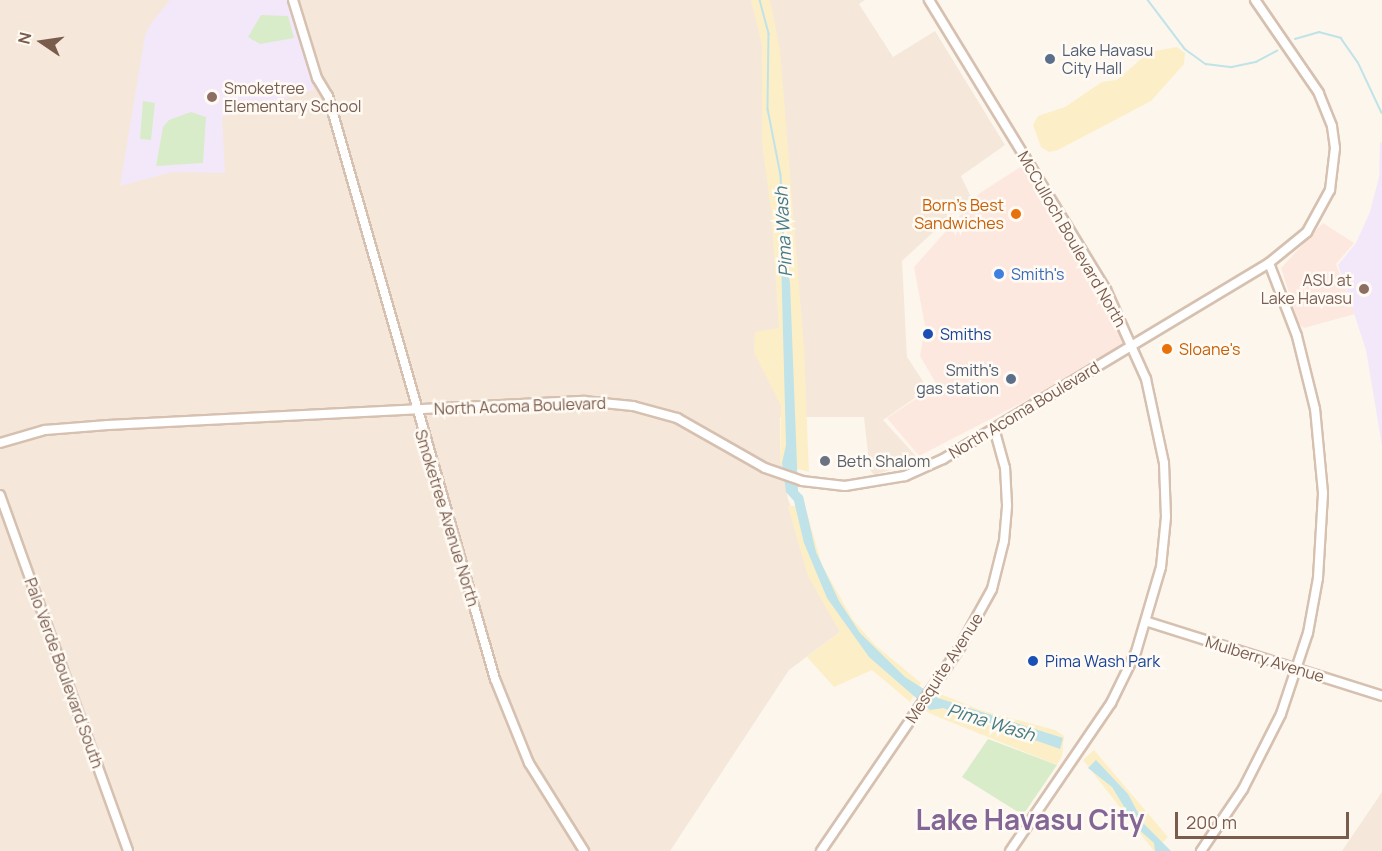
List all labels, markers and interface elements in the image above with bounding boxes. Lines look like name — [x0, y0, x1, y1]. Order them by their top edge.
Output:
north arrow — [12, 12, 72, 72]
text: N — [12, 30, 36, 46]
place label: Lake Havasu City Hall — [1062, 40, 1153, 78]
marker: Lake Havasu City Hall — [1043, 52, 1057, 66]
place label: Smoketree Elementary School — [224, 78, 362, 116]
marker: Smoketree Elementary School — [205, 90, 219, 104]
street label: McCulloch Boulevard North — [1014, 148, 1130, 330]
water label: Pima Wash — [770, 186, 796, 278]
place label: Born's Best Sandwiches — [914, 195, 1004, 233]
marker: Born's Best Sandwiches — [1009, 207, 1023, 221]
place label: Smith's — [1011, 264, 1064, 284]
marker: Smith's — [992, 267, 1006, 281]
place label: ASU at Lake Havasu — [1261, 270, 1352, 308]
marker: ASU at Lake Havasu — [1357, 282, 1371, 296]
place label: Smiths — [940, 324, 991, 344]
marker: Smiths — [921, 327, 935, 341]
place label: Sloane's — [1179, 339, 1240, 359]
marker: Sloane's — [1160, 342, 1174, 356]
street label: North Acoma Boulevard — [945, 357, 1103, 463]
place label: Smith's gas station — [916, 360, 999, 398]
marker: Smith's gas station — [1004, 372, 1018, 386]
street label: North Acoma Boulevard — [434, 393, 606, 419]
street label: Smoketree Avenue North — [411, 427, 483, 609]
place label: Beth Shalom — [837, 451, 930, 471]
marker: Beth Shalom — [818, 454, 832, 468]
street label: Palo Verde Boulevard South — [21, 575, 107, 771]
street label: Mesquite Avenue — [901, 609, 987, 727]
street label: Mulberry Avenue — [1203, 632, 1327, 686]
place label: Pima Wash Park — [1045, 651, 1160, 671]
marker: Pima Wash Park — [1026, 654, 1040, 668]
water label: Pima Wash — [945, 698, 1037, 746]
scale bar — [1178, 800, 1352, 838]
district label: Lake Havasu City — [915, 802, 1145, 836]
text: 200 m — [1186, 810, 1237, 834]

